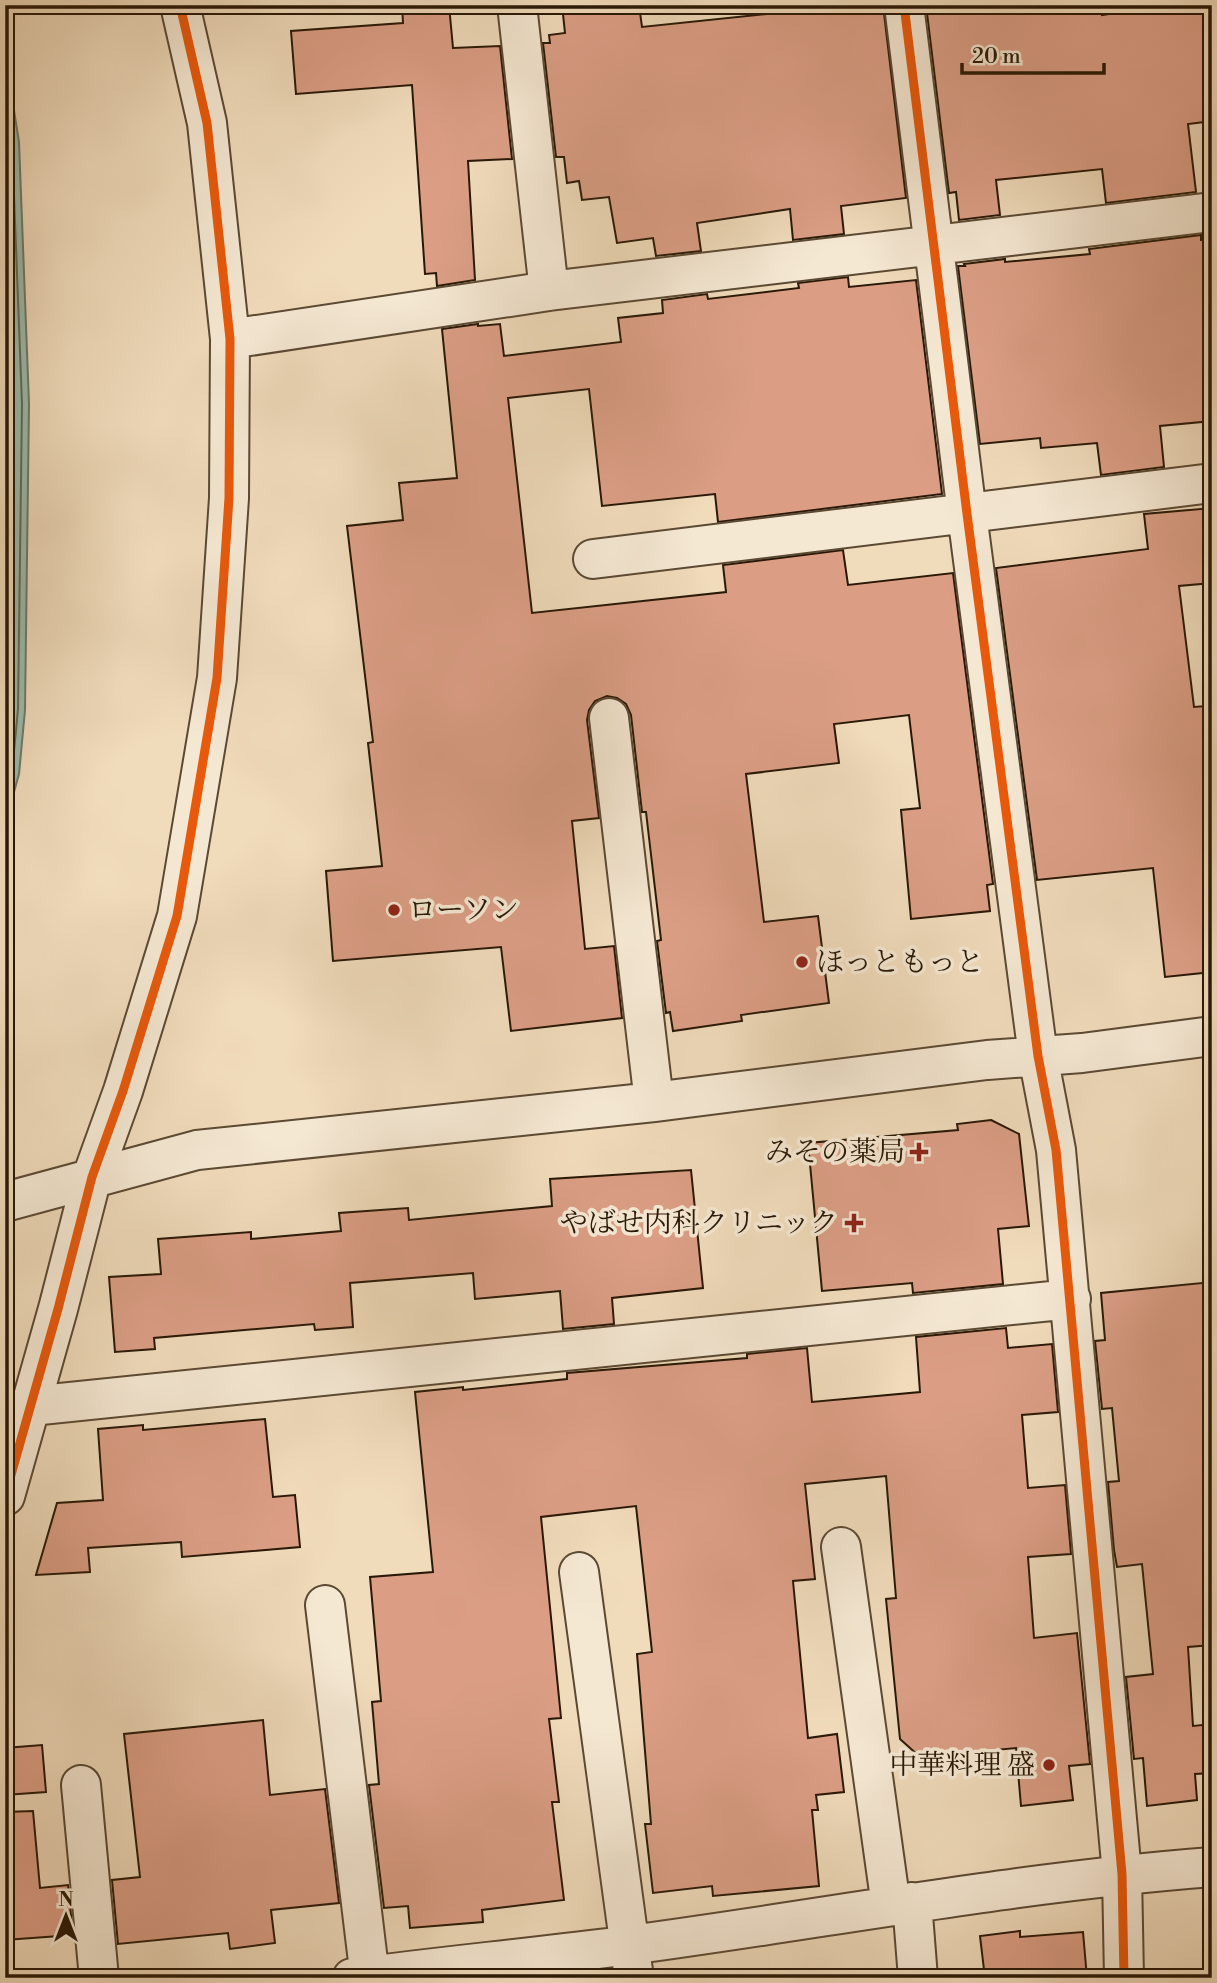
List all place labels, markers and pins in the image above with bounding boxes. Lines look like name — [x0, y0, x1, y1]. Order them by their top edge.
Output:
place label: ローソン — [408, 893, 519, 928]
marker: ローソン — [386, 902, 402, 918]
place label: ほっともっと — [816, 945, 984, 980]
marker: ほっともっと — [794, 954, 810, 970]
place label: みその薬局 — [765, 1135, 905, 1170]
marker: みその薬局 — [911, 1144, 927, 1160]
place label: やばせ内科クリニック — [560, 1206, 838, 1241]
marker: やばせ内科クリニック — [844, 1213, 864, 1233]
place label: 中華料理 盛 — [889, 1748, 1035, 1783]
marker: 中華料理 盛 — [1041, 1757, 1057, 1773]

